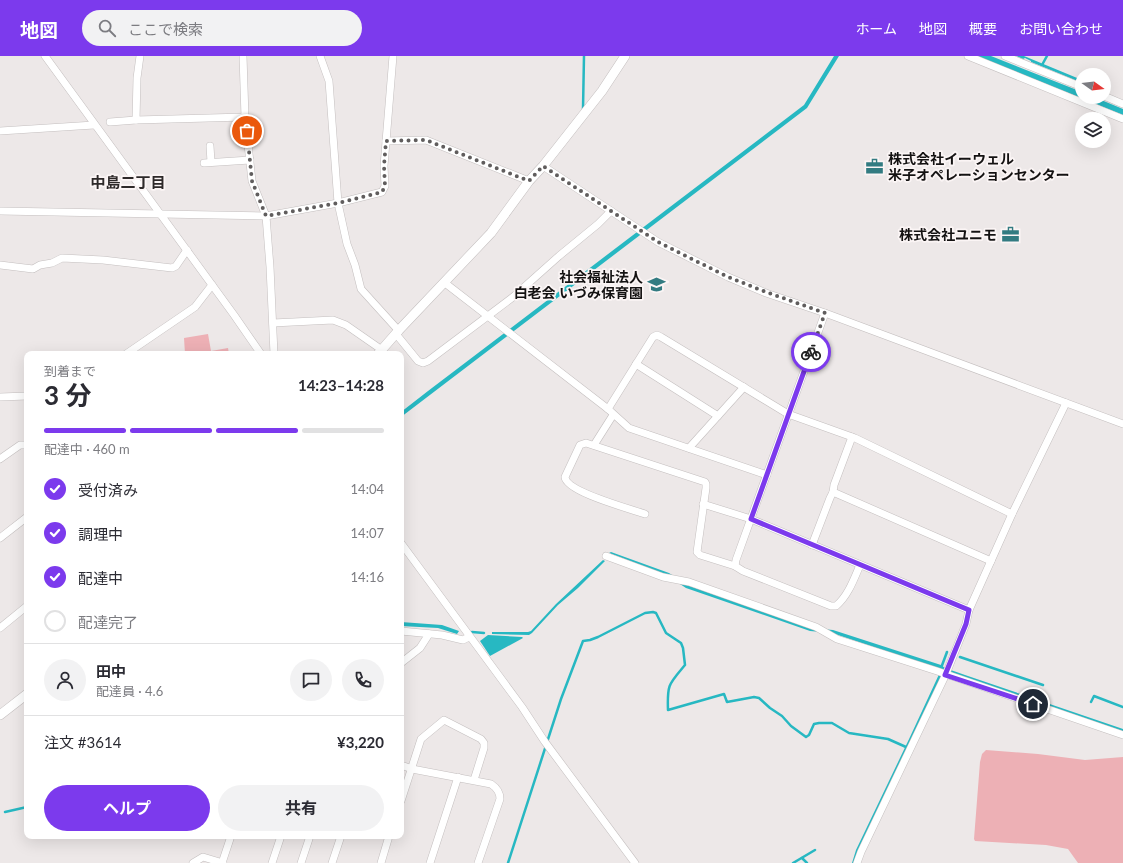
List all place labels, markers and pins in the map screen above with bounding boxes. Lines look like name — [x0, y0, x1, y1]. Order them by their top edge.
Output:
pin — [230, 114, 264, 148]
place label: 株式会社イーウェル 米子オペレーションセンター — [888, 150, 1070, 183]
office icon: 株式会社イーウェル 米子オペレーションセンター — [865, 156, 885, 176]
office icon: 株式会社ユニモ — [1000, 224, 1020, 244]
place label: 株式会社ユニモ — [899, 226, 997, 243]
place label: 社会福祉法人 白老会 いづみ保育園 — [514, 268, 643, 301]
school or university icon: 社会福祉法人 白老会 いづみ保育園 — [646, 274, 666, 294]
pin — [1016, 687, 1050, 721]

